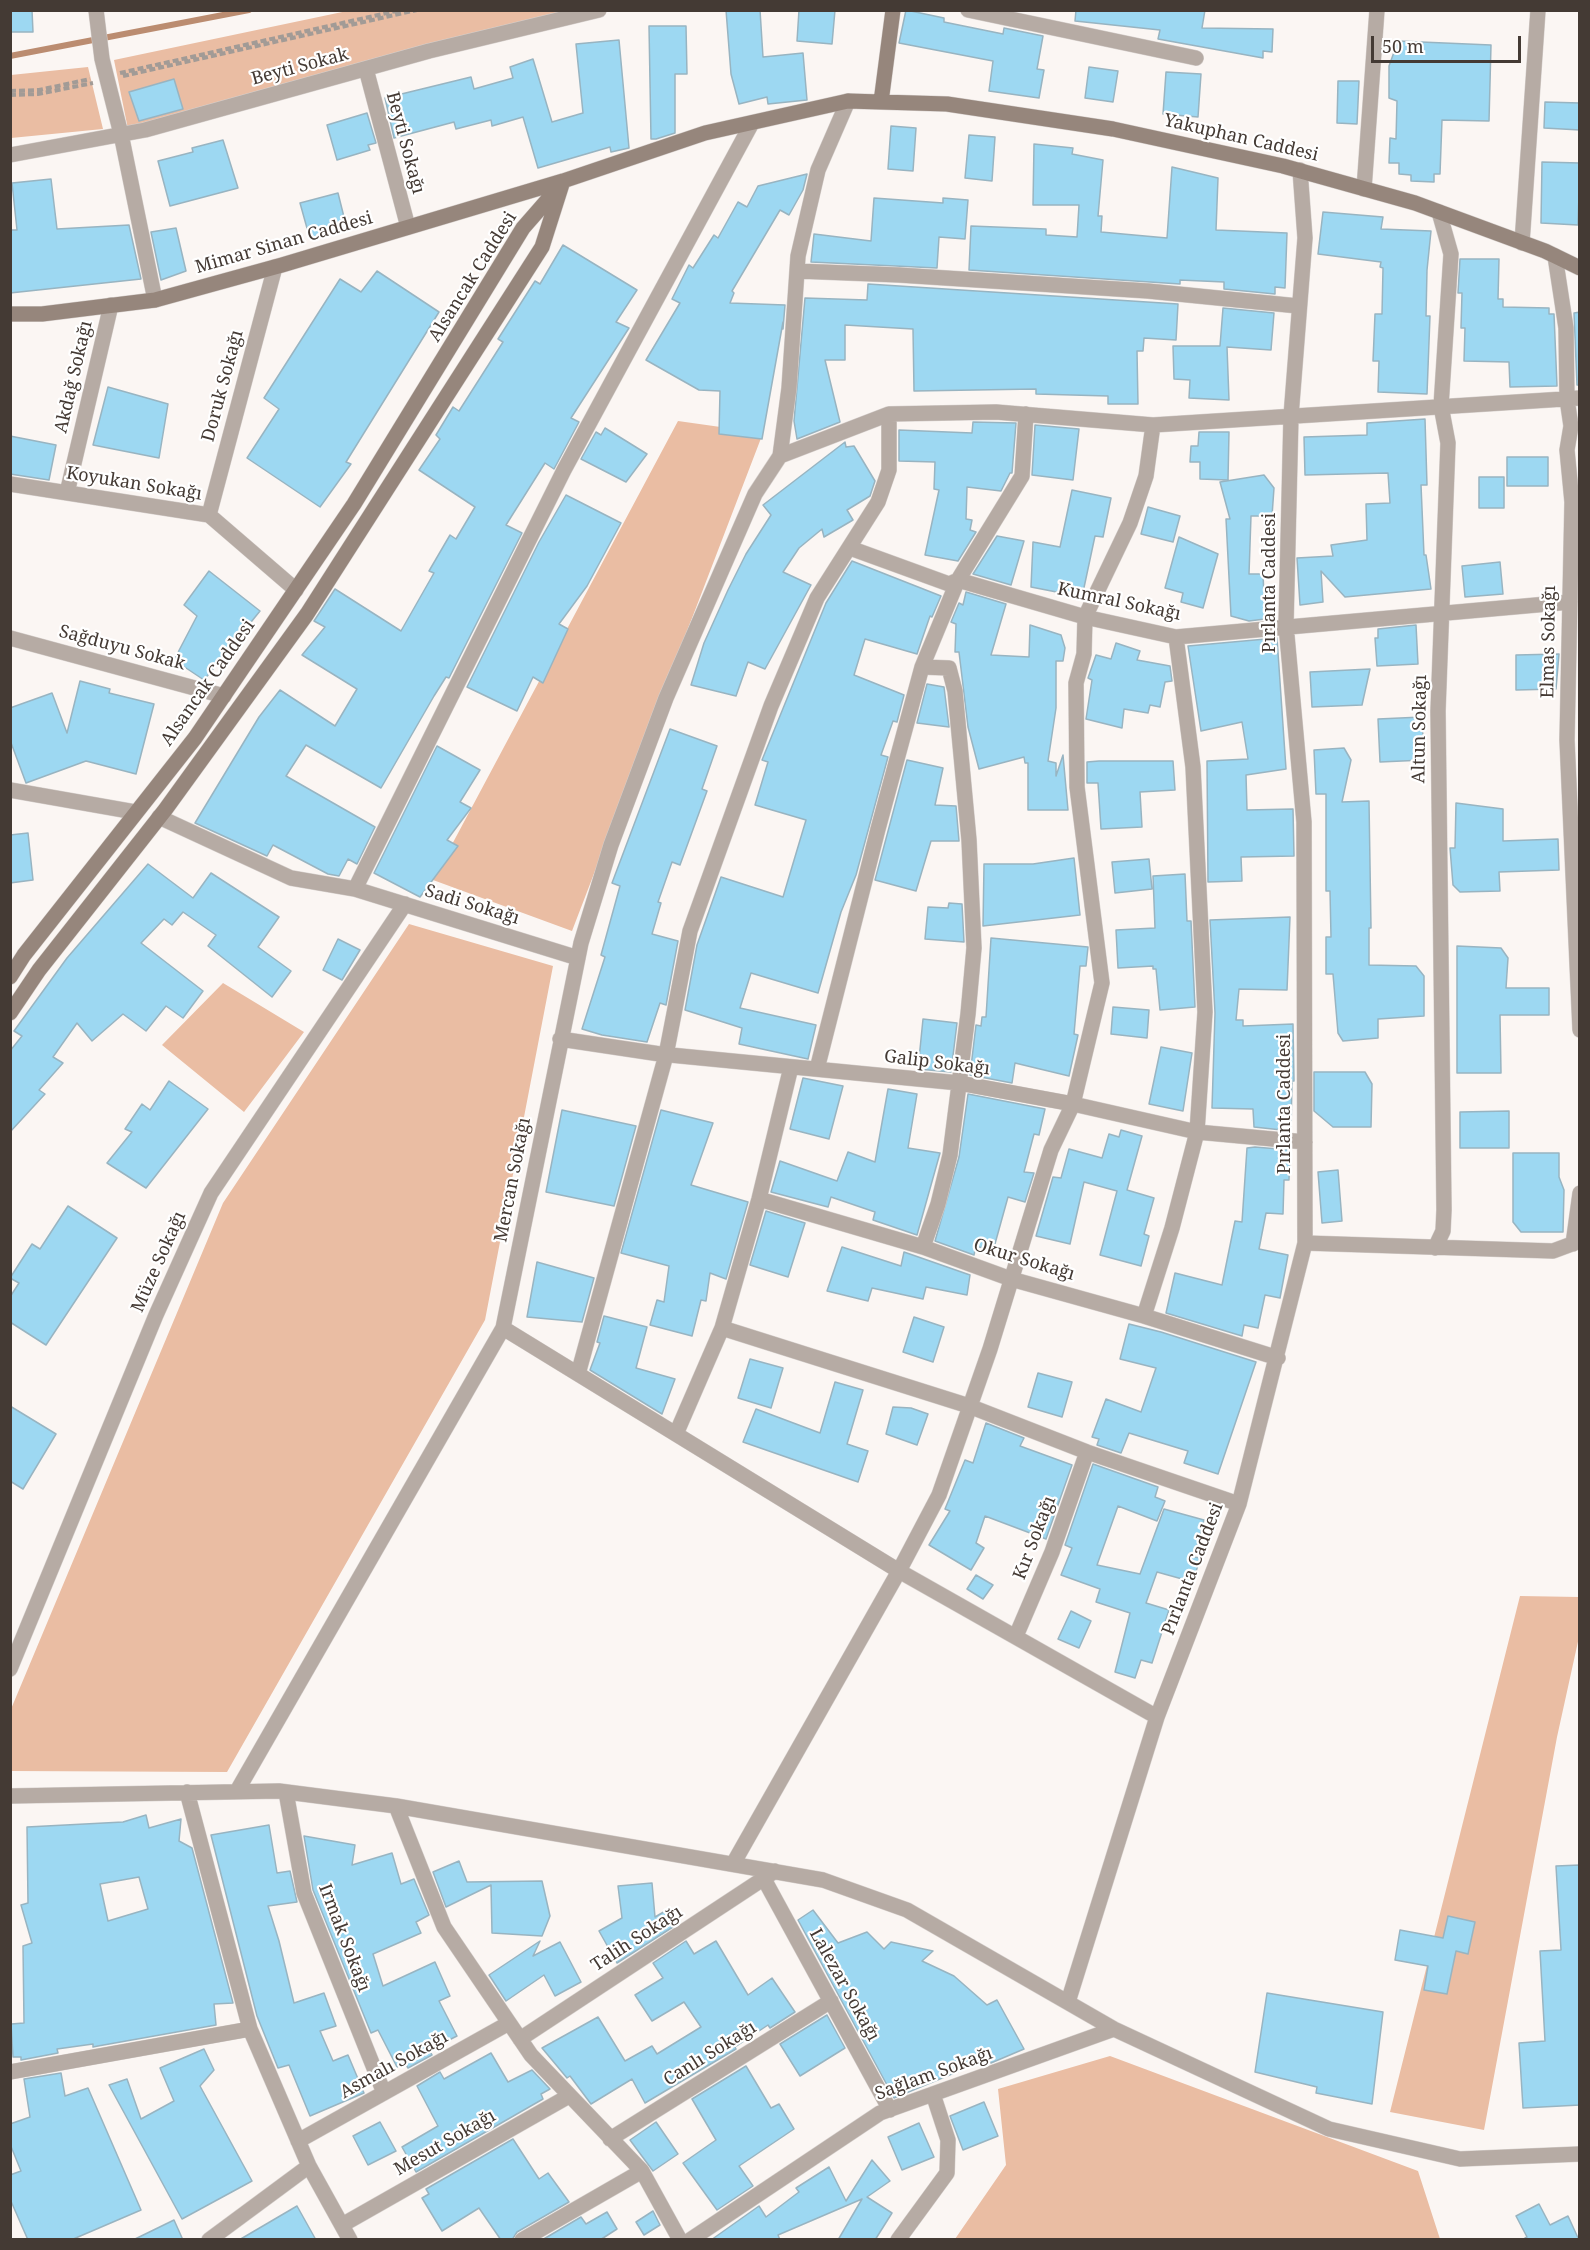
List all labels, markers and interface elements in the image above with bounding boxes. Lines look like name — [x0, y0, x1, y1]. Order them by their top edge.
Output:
scale bar — [1374, 24, 1524, 62]
text: 50 m — [1382, 34, 1424, 58]
street label: Beyti Sokak — [249, 44, 351, 90]
street label: Beyti Sokağı — [381, 90, 429, 196]
street label: Yakuphan Caddesi — [1162, 110, 1320, 166]
street label: Mimar Sinan Caddesi — [193, 207, 375, 279]
street label: Alsancak Caddesi — [424, 208, 522, 346]
street label: Akdağ Sokağı — [51, 319, 97, 435]
street label: Doruk Sokağı — [198, 328, 248, 444]
street label: Koyukan Sokağı — [65, 463, 203, 505]
street label: Pırlanta Caddesi — [1259, 513, 1281, 653]
street label: Kumral Sokağı — [1055, 578, 1183, 626]
street label: Elmas Sokağı — [1537, 585, 1561, 699]
street label: Alsancak Caddesi — [156, 616, 260, 750]
street label: Sağduyu Sokak — [57, 621, 187, 675]
street label: Altun Sokağı — [1408, 675, 1432, 783]
street label: Sadi Sokağı — [422, 880, 522, 930]
street label: Pırlanta Caddesi — [1274, 1034, 1296, 1174]
street label: Galip Sokağı — [883, 1046, 991, 1080]
street label: Mercan Sokağı — [490, 1116, 536, 1244]
street label: Müze Sokağı — [127, 1208, 191, 1316]
street label: Okur Sokağı — [971, 1234, 1077, 1286]
street label: Kır Sokağı — [1009, 1493, 1061, 1583]
street label: Pırlanta Caddesi — [1158, 1500, 1228, 1638]
street label: Irmak Sokağı — [314, 1881, 374, 1995]
street label: Talih Sokağı — [587, 1902, 687, 1976]
street label: Lalezar Sokağı — [804, 1925, 884, 2045]
street label: Canlı Sokağı — [660, 2017, 760, 2091]
street label: Asmalı Sokağı — [336, 2026, 452, 2104]
street label: Sağlam Sokağı — [872, 2043, 996, 2105]
street label: Mesut Sokağı — [391, 2105, 499, 2181]

